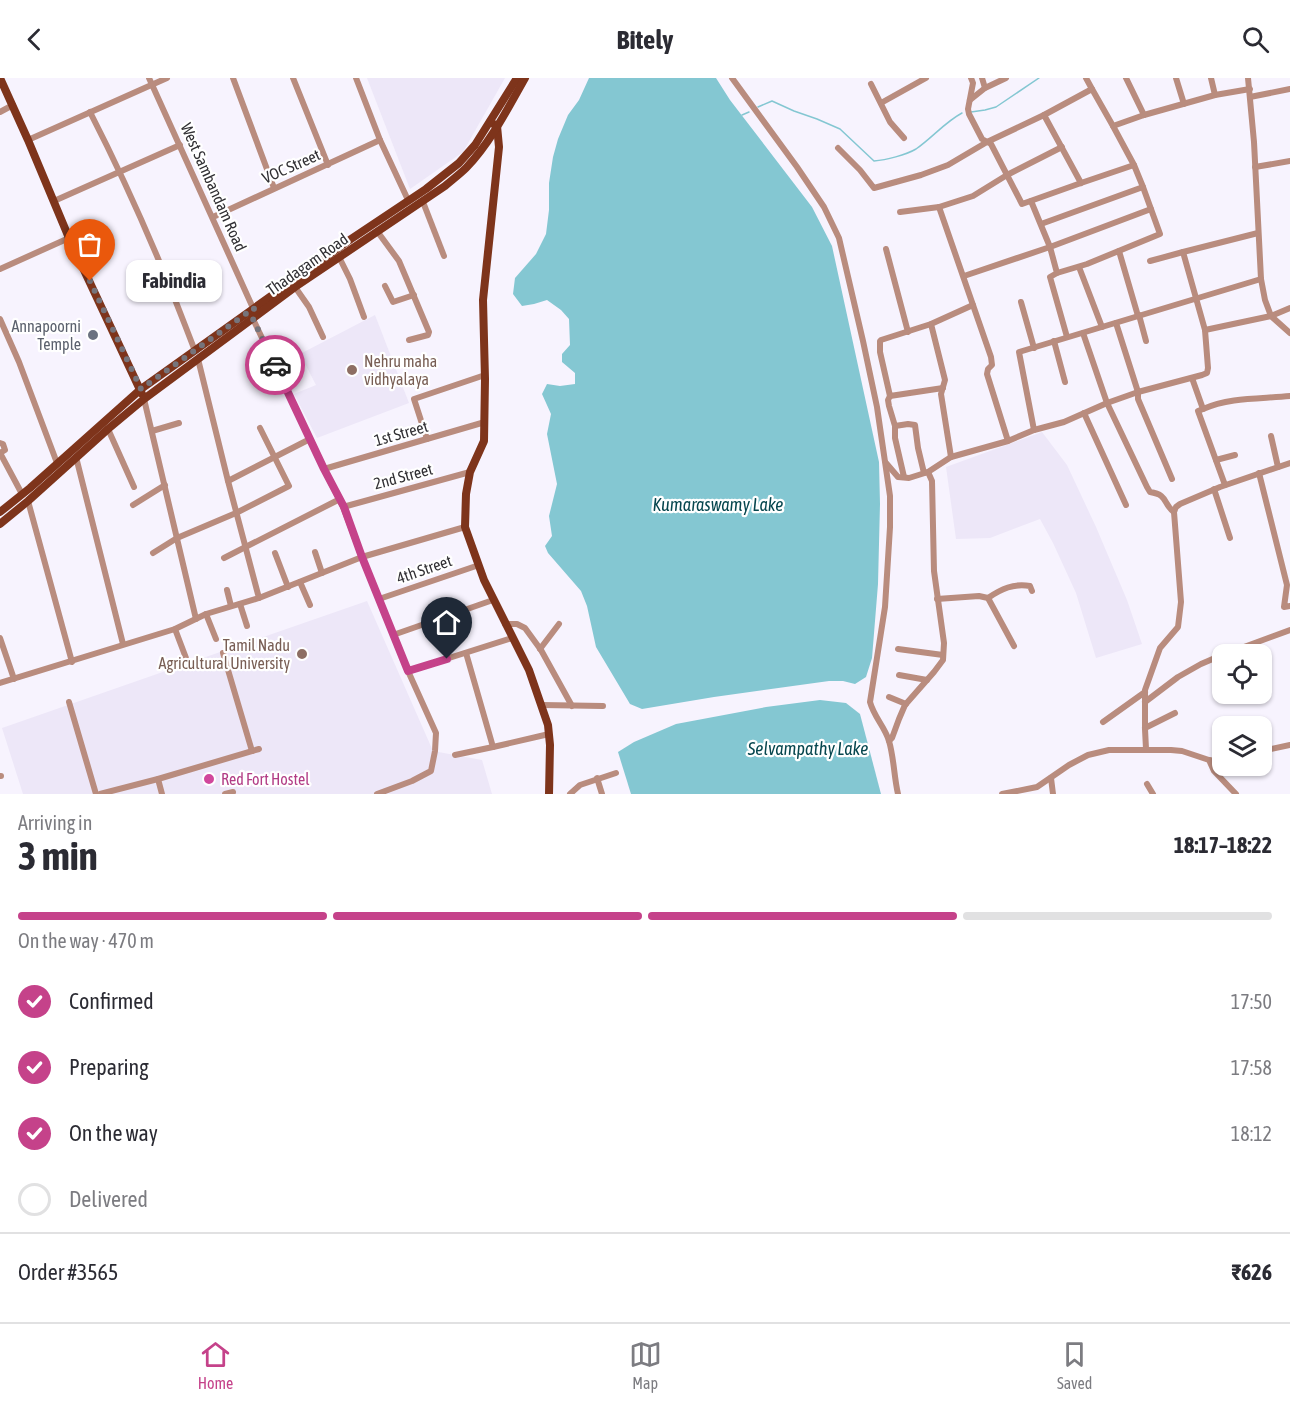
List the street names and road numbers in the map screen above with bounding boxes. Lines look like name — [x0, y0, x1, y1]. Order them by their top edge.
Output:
street label: West Sambandam Road — [178, 120, 250, 254]
street label: VOC Street — [259, 145, 323, 187]
street label: Thadagam Road — [263, 229, 352, 299]
street label: 1st Street — [372, 417, 430, 449]
street label: 2nd Street — [372, 459, 435, 492]
street label: 4th Street — [394, 551, 454, 587]

